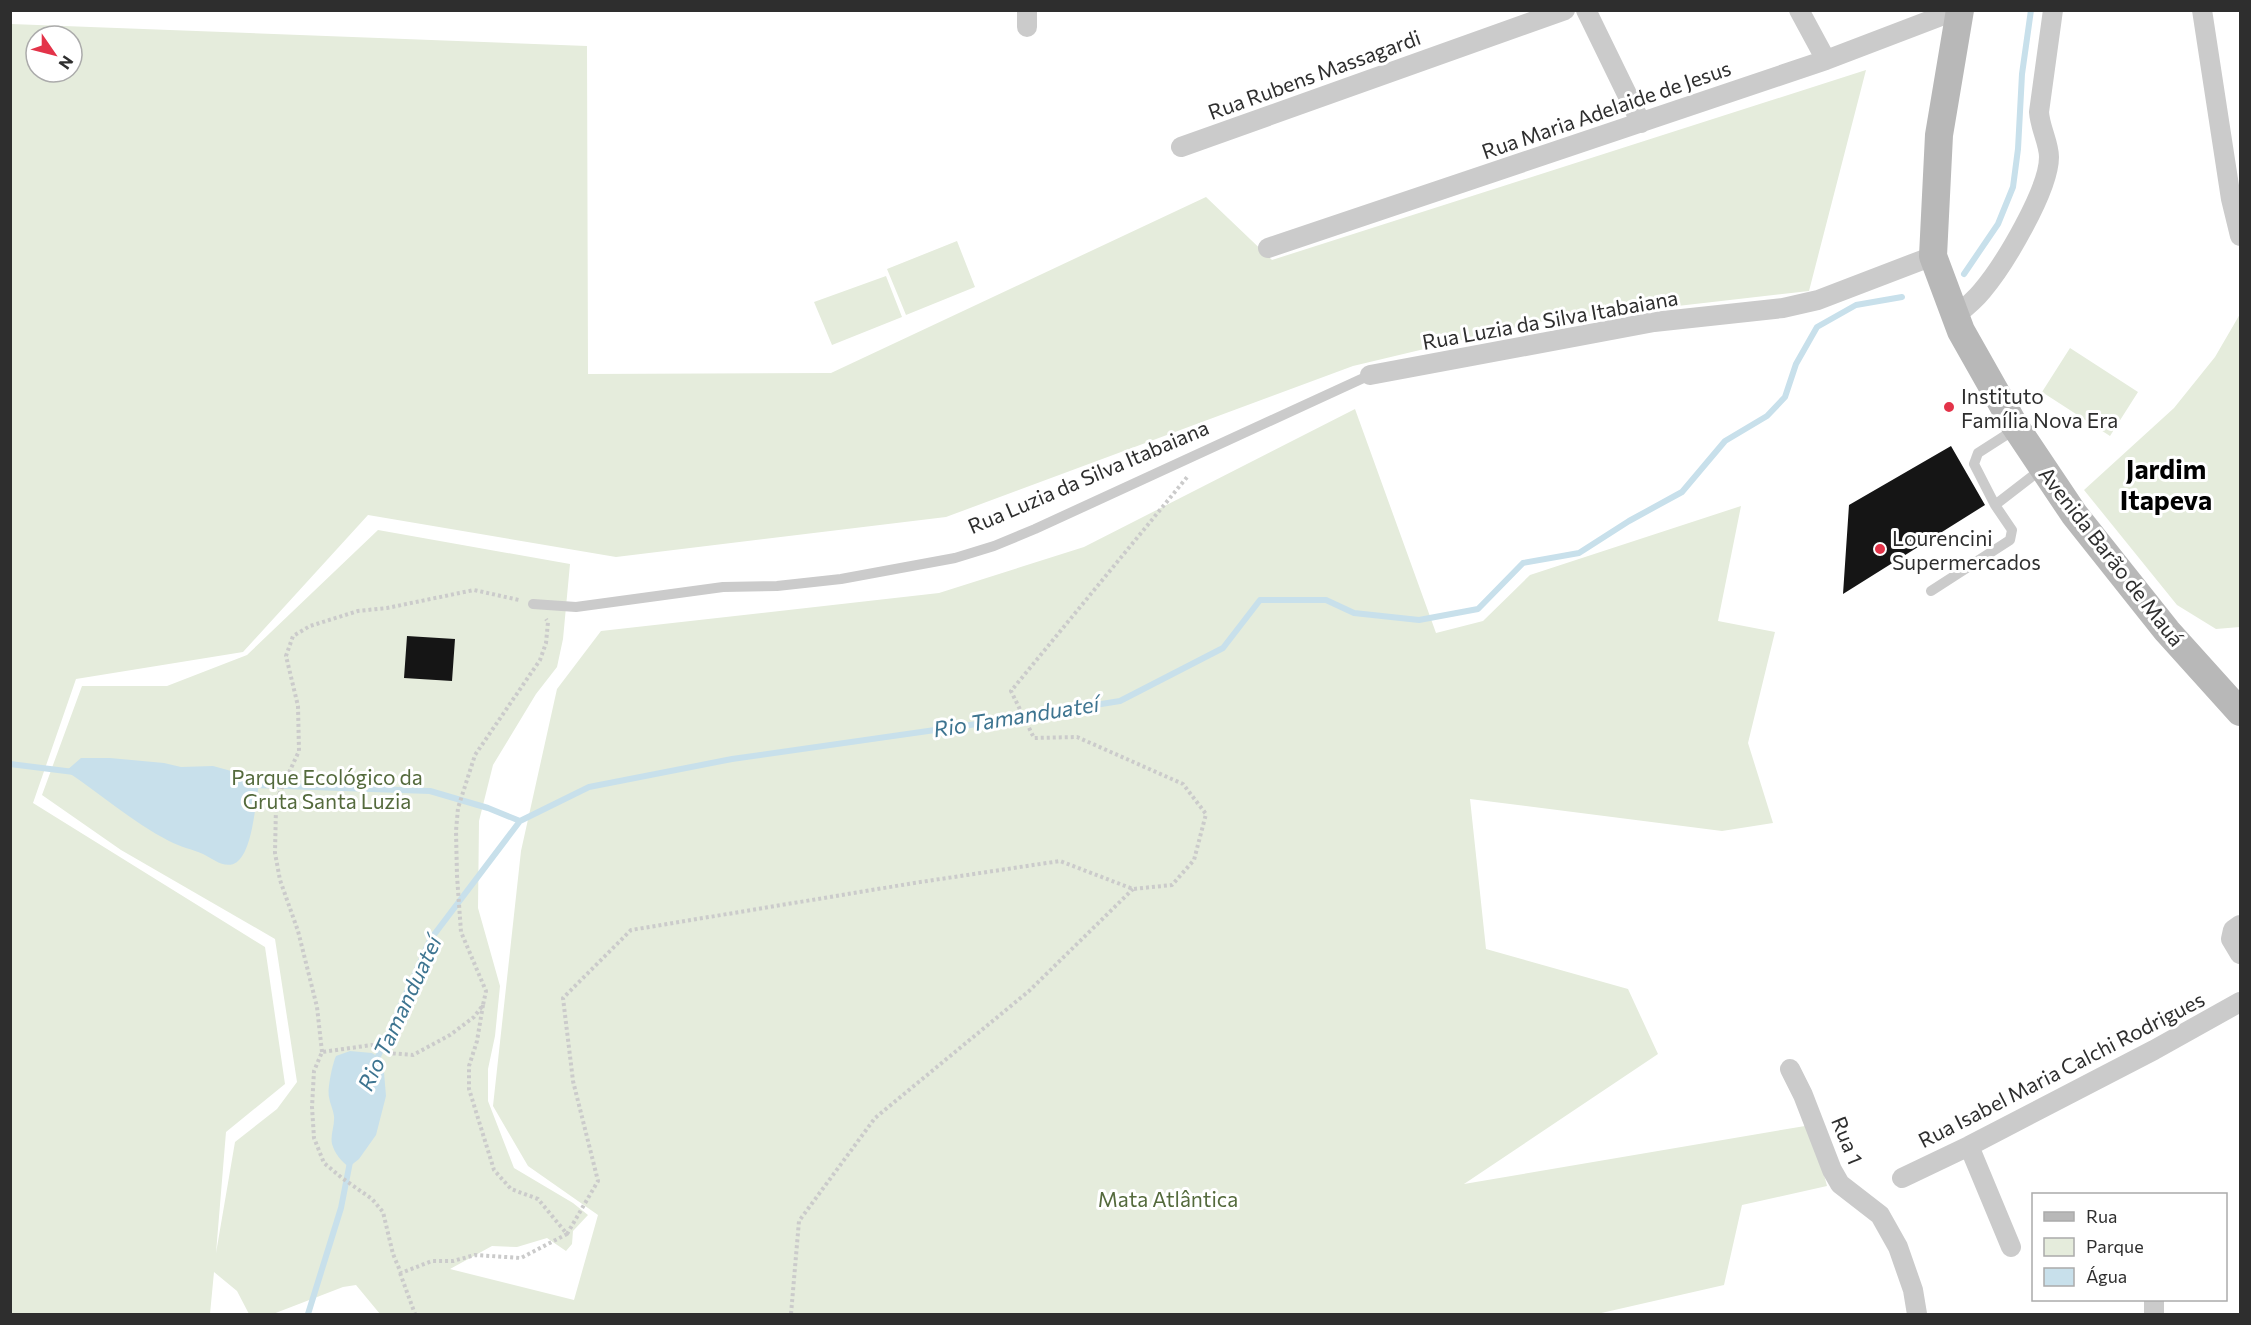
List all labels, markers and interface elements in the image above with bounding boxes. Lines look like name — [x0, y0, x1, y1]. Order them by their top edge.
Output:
north arrow — [24, 24, 84, 84]
street label: Rua Rubens Massagardi — [1204, 24, 1424, 124]
text: N — [55, 53, 78, 73]
street label: Rua Maria Adelaide de Jesus — [1478, 55, 1734, 163]
street label: Rua Luzia da Silva Itabaiana — [1420, 284, 1680, 354]
place label: Instituto Família Nova Era — [1961, 383, 2118, 432]
marker: Instituto Família Nova Era — [1942, 400, 1956, 414]
street label: Rua Luzia da Silva Itabaiana — [964, 414, 1212, 538]
district label: Jardim Itapeva — [2120, 452, 2212, 516]
street label: Avenida Barão de Mauá — [2034, 461, 2190, 651]
place label: Lourencini Supermercados — [1892, 525, 2041, 574]
marker: Lourencini Supermercados — [1873, 542, 1887, 556]
water label: Rio Tamanduateí — [931, 689, 1104, 742]
park label: Parque Ecológico da Gruta Santa Luzia — [231, 764, 423, 813]
water label: Rio Tamanduateí — [351, 928, 448, 1095]
street label: Rua Isabel Maria Calchi Rodrigues — [1914, 986, 2208, 1152]
street label: Rua 1 — [1827, 1112, 1869, 1168]
park label: Mata Atlântica — [1098, 1186, 1238, 1211]
legend — [2032, 1193, 2227, 1301]
text: Rua — [2086, 1205, 2117, 1227]
text: Parque — [2086, 1235, 2144, 1257]
text: Água — [2086, 1265, 2127, 1287]

